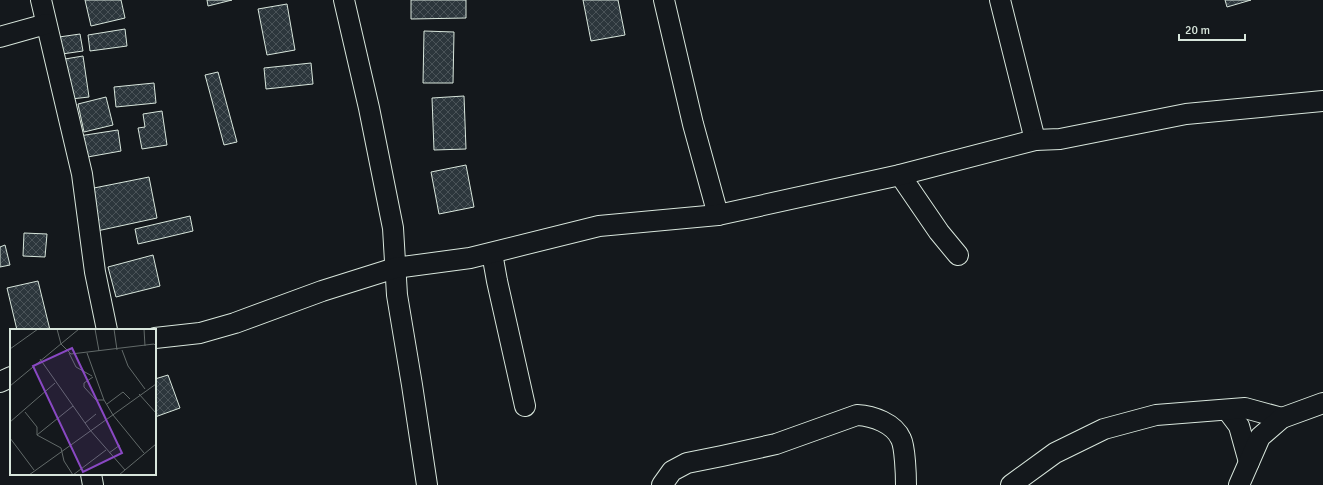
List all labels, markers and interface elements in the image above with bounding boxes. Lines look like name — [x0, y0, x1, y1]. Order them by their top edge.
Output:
scale bar — [1179, 16, 1245, 42]
text: 20 m — [1185, 23, 1210, 38]
inset map — [10, 329, 156, 475]

